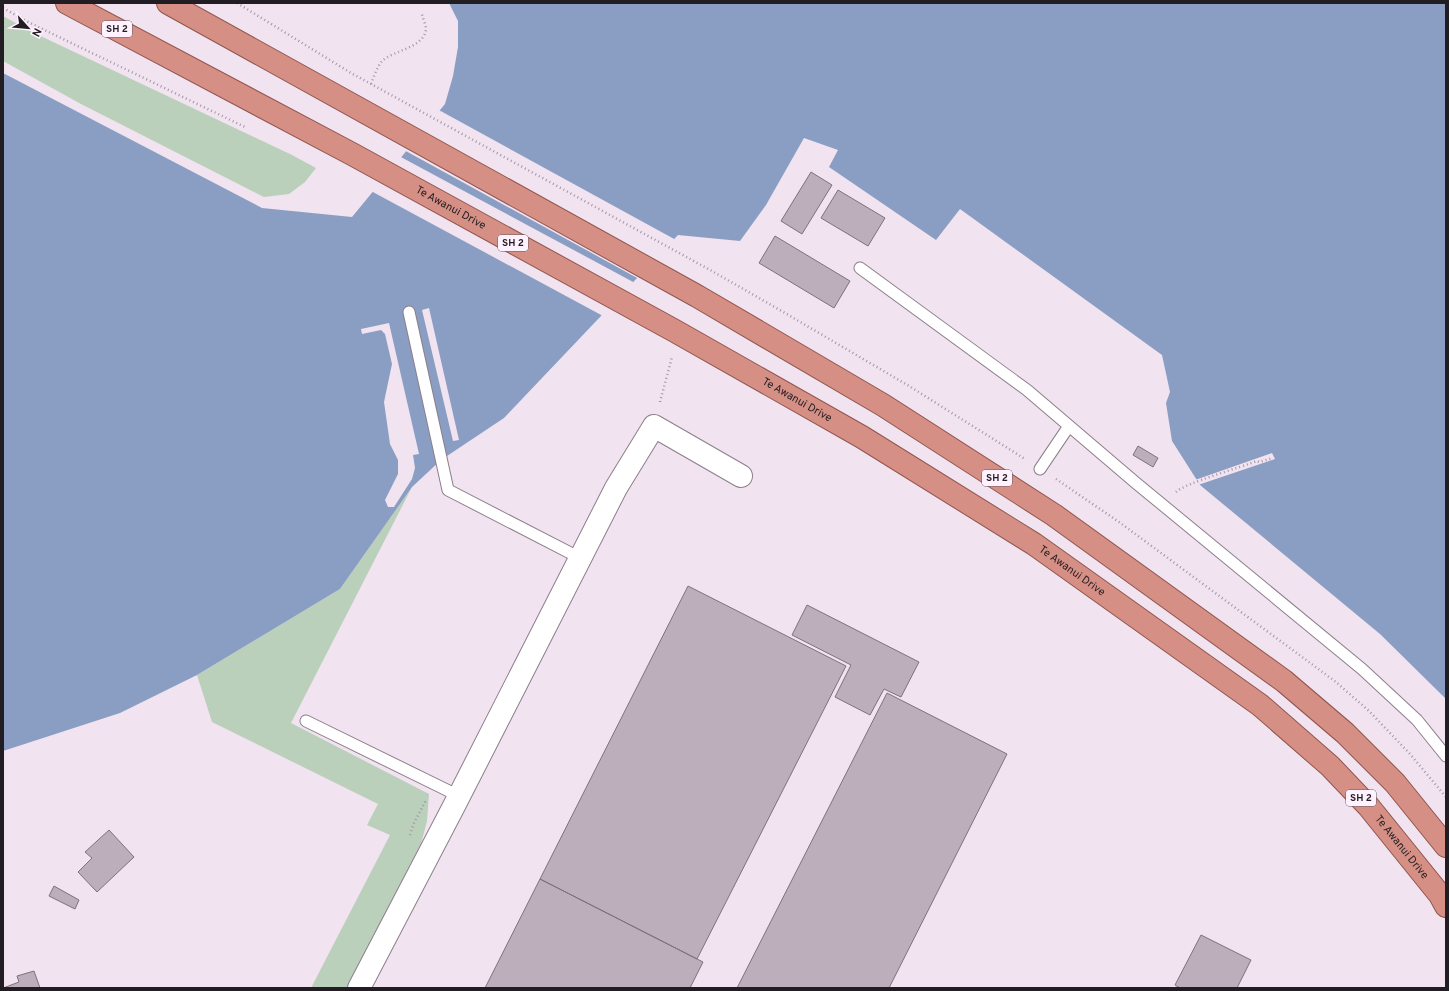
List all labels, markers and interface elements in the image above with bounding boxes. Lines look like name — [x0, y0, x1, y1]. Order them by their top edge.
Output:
north arrow — [8, 8, 48, 48]
road number: SH 2 — [102, 21, 132, 37]
text: N — [28, 25, 44, 39]
street label: Te Awanui Drive — [413, 183, 488, 233]
road number: SH 2 — [498, 235, 528, 251]
street label: Te Awanui Drive — [759, 375, 834, 426]
road number: SH 2 — [982, 470, 1012, 486]
street label: Te Awanui Drive — [1036, 543, 1108, 599]
road number: SH 2 — [1346, 790, 1376, 806]
street label: Te Awanui Drive — [1371, 812, 1432, 882]

